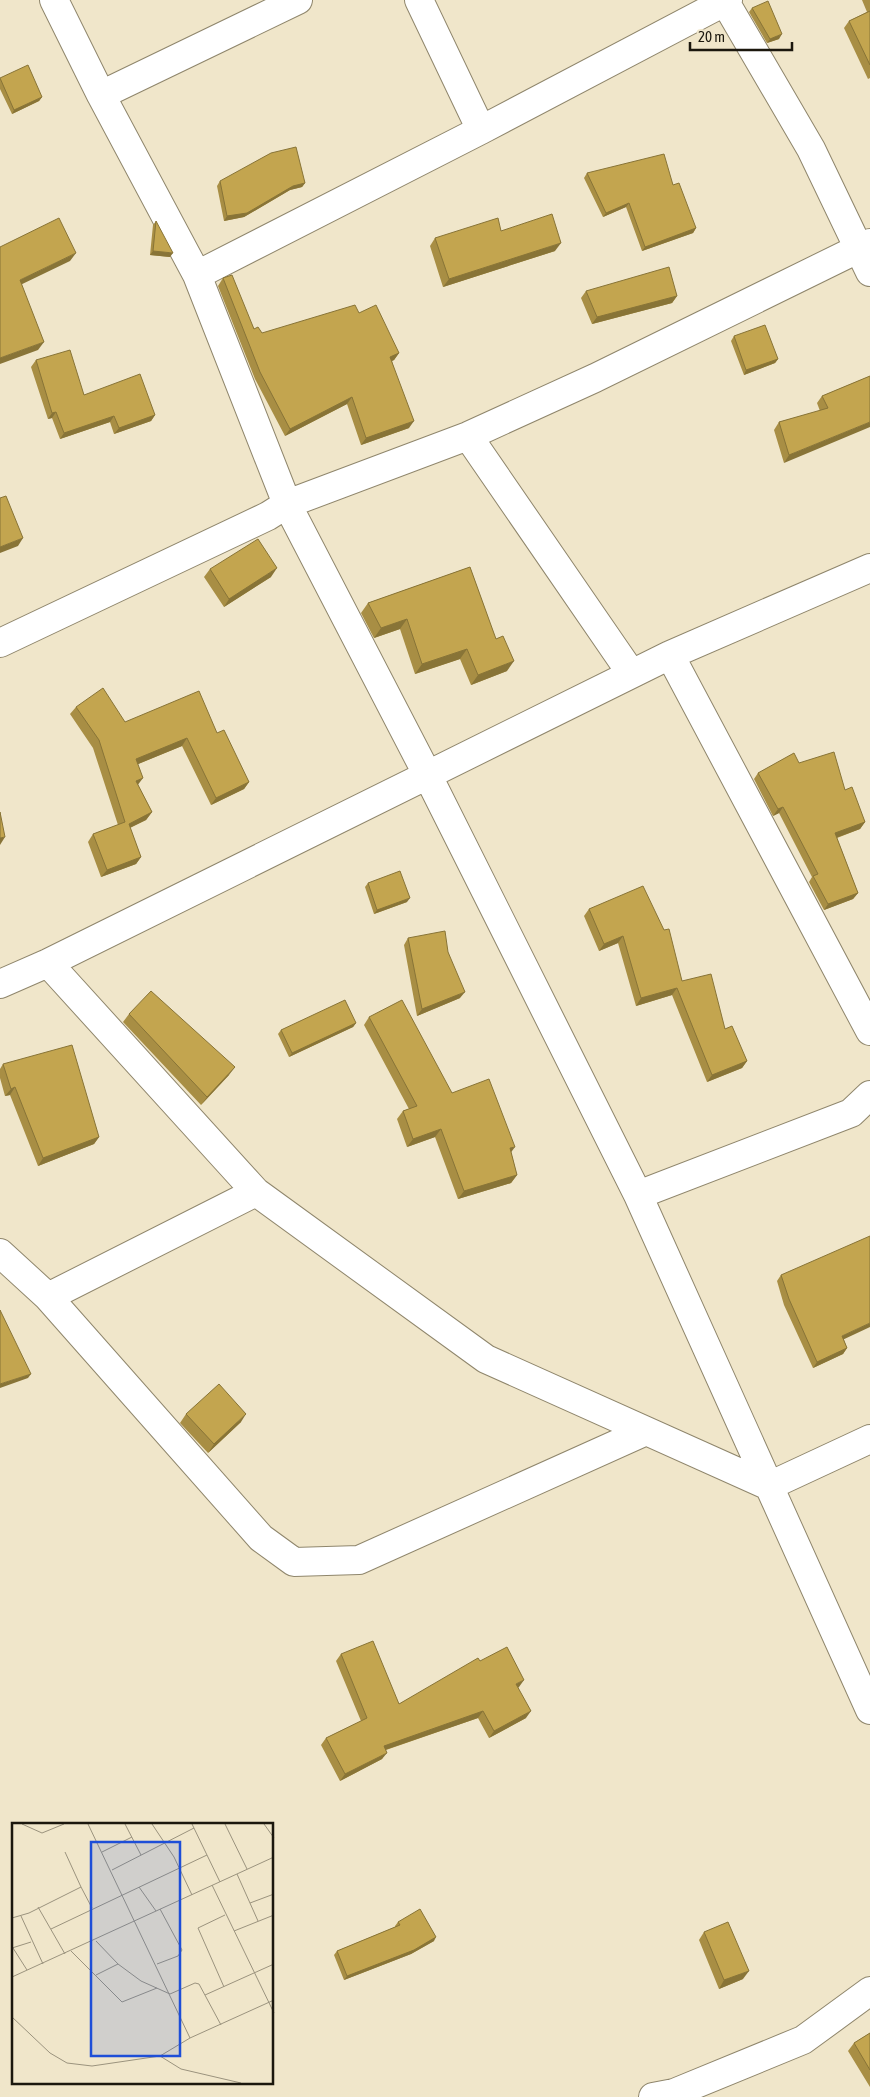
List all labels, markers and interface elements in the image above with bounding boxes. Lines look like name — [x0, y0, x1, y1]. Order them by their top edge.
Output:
scale bar — [690, 20, 792, 52]
text: 20 m — [698, 28, 725, 45]
inset map — [12, 1823, 274, 2084]

